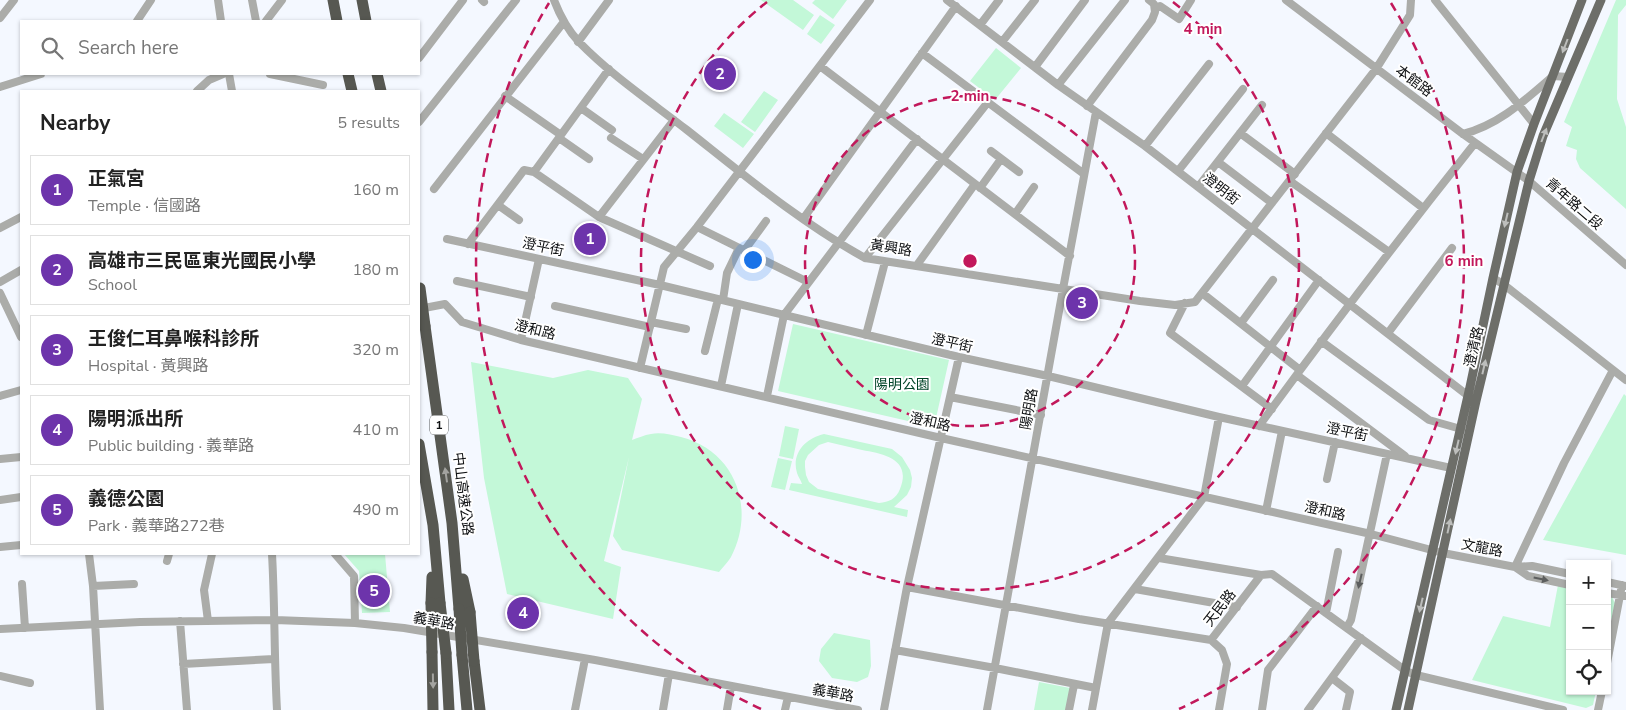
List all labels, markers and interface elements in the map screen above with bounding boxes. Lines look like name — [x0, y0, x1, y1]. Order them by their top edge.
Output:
text: 4 min — [1184, 19, 1222, 39]
search box — [20, 20, 420, 75]
icon: search — [38, 34, 66, 62]
text: Search here — [78, 35, 179, 61]
one-way arrow — [1561, 38, 1568, 53]
pin: 2 — [704, 55, 736, 93]
street label: 本館路 — [1392, 61, 1436, 101]
text: 2 min — [951, 86, 989, 106]
text: Nearby — [40, 109, 110, 137]
text: 5 results — [338, 112, 400, 134]
one-way arrow — [1541, 127, 1548, 142]
text: 正氣宮 — [88, 166, 145, 192]
street label: 澄明街 — [1199, 169, 1243, 209]
street label: 青年路二段 — [1541, 174, 1607, 234]
text: 1 — [52, 179, 62, 201]
text: 160 m — [352, 179, 399, 201]
text: Temple · 信國路 — [88, 195, 201, 217]
one-way arrow — [1502, 212, 1510, 227]
pin: 1 — [574, 220, 606, 258]
street label: 澄平街 — [520, 233, 566, 261]
street label: 黃興路 — [869, 235, 913, 261]
your location — [740, 247, 766, 273]
text: 高雄市三民區東光國民小學 — [88, 248, 316, 274]
text: 6 min — [1445, 251, 1483, 271]
centre of rings — [961, 252, 979, 270]
text: 2 — [52, 259, 62, 281]
text: 180 m — [352, 259, 399, 281]
text: School — [88, 274, 137, 296]
pin: 3 — [1066, 284, 1098, 322]
street label: 澄和路 — [512, 316, 558, 344]
street label: 澄清路 — [1460, 324, 1488, 370]
text: 王俊仁耳鼻喉科診所 — [88, 326, 259, 352]
street label: 澄平街 — [929, 329, 975, 357]
text: 3 — [52, 339, 62, 361]
text: 320 m — [352, 339, 399, 361]
text: Hospital · 黃興路 — [88, 355, 209, 377]
one-way arrow — [1480, 359, 1488, 374]
park label: 陽明公園 — [874, 375, 930, 394]
street label: 陽明路 — [1016, 387, 1042, 431]
text: 陽明派出所 — [88, 406, 183, 432]
street label: 澄和路 — [907, 408, 953, 436]
road number: 1 — [430, 416, 448, 434]
street label: 澄平街 — [1324, 418, 1370, 446]
text: 4 — [52, 419, 62, 441]
text: 410 m — [352, 419, 399, 441]
text: Public building · 義華路 — [88, 435, 254, 457]
one-way arrow — [1453, 439, 1461, 454]
street label: 中山高速公路 — [448, 451, 478, 537]
one-way arrow — [441, 466, 449, 482]
text: 義德公園 — [88, 486, 164, 512]
street label: 澄和路 — [1302, 497, 1348, 525]
text: 5 — [52, 499, 62, 521]
text: 490 m — [352, 499, 399, 521]
text: Park · 義華路272巷 — [88, 515, 225, 537]
one-way arrow — [1445, 518, 1453, 533]
street label: 文龍路 — [1460, 535, 1504, 561]
map controls — [1566, 560, 1611, 695]
button: + — [1566, 560, 1611, 605]
pin: 5 — [358, 572, 390, 610]
one-way arrow — [1356, 574, 1364, 589]
one-way arrow — [1534, 575, 1549, 583]
street label: 天民路 — [1200, 586, 1240, 630]
pin: 4 — [507, 594, 539, 632]
one-way arrow — [1417, 598, 1425, 613]
button: − — [1566, 605, 1611, 650]
street label: 義華路 — [412, 608, 456, 634]
button: locate — [1566, 650, 1611, 695]
one-way arrow — [429, 673, 437, 689]
street label: 義華路 — [811, 680, 855, 706]

